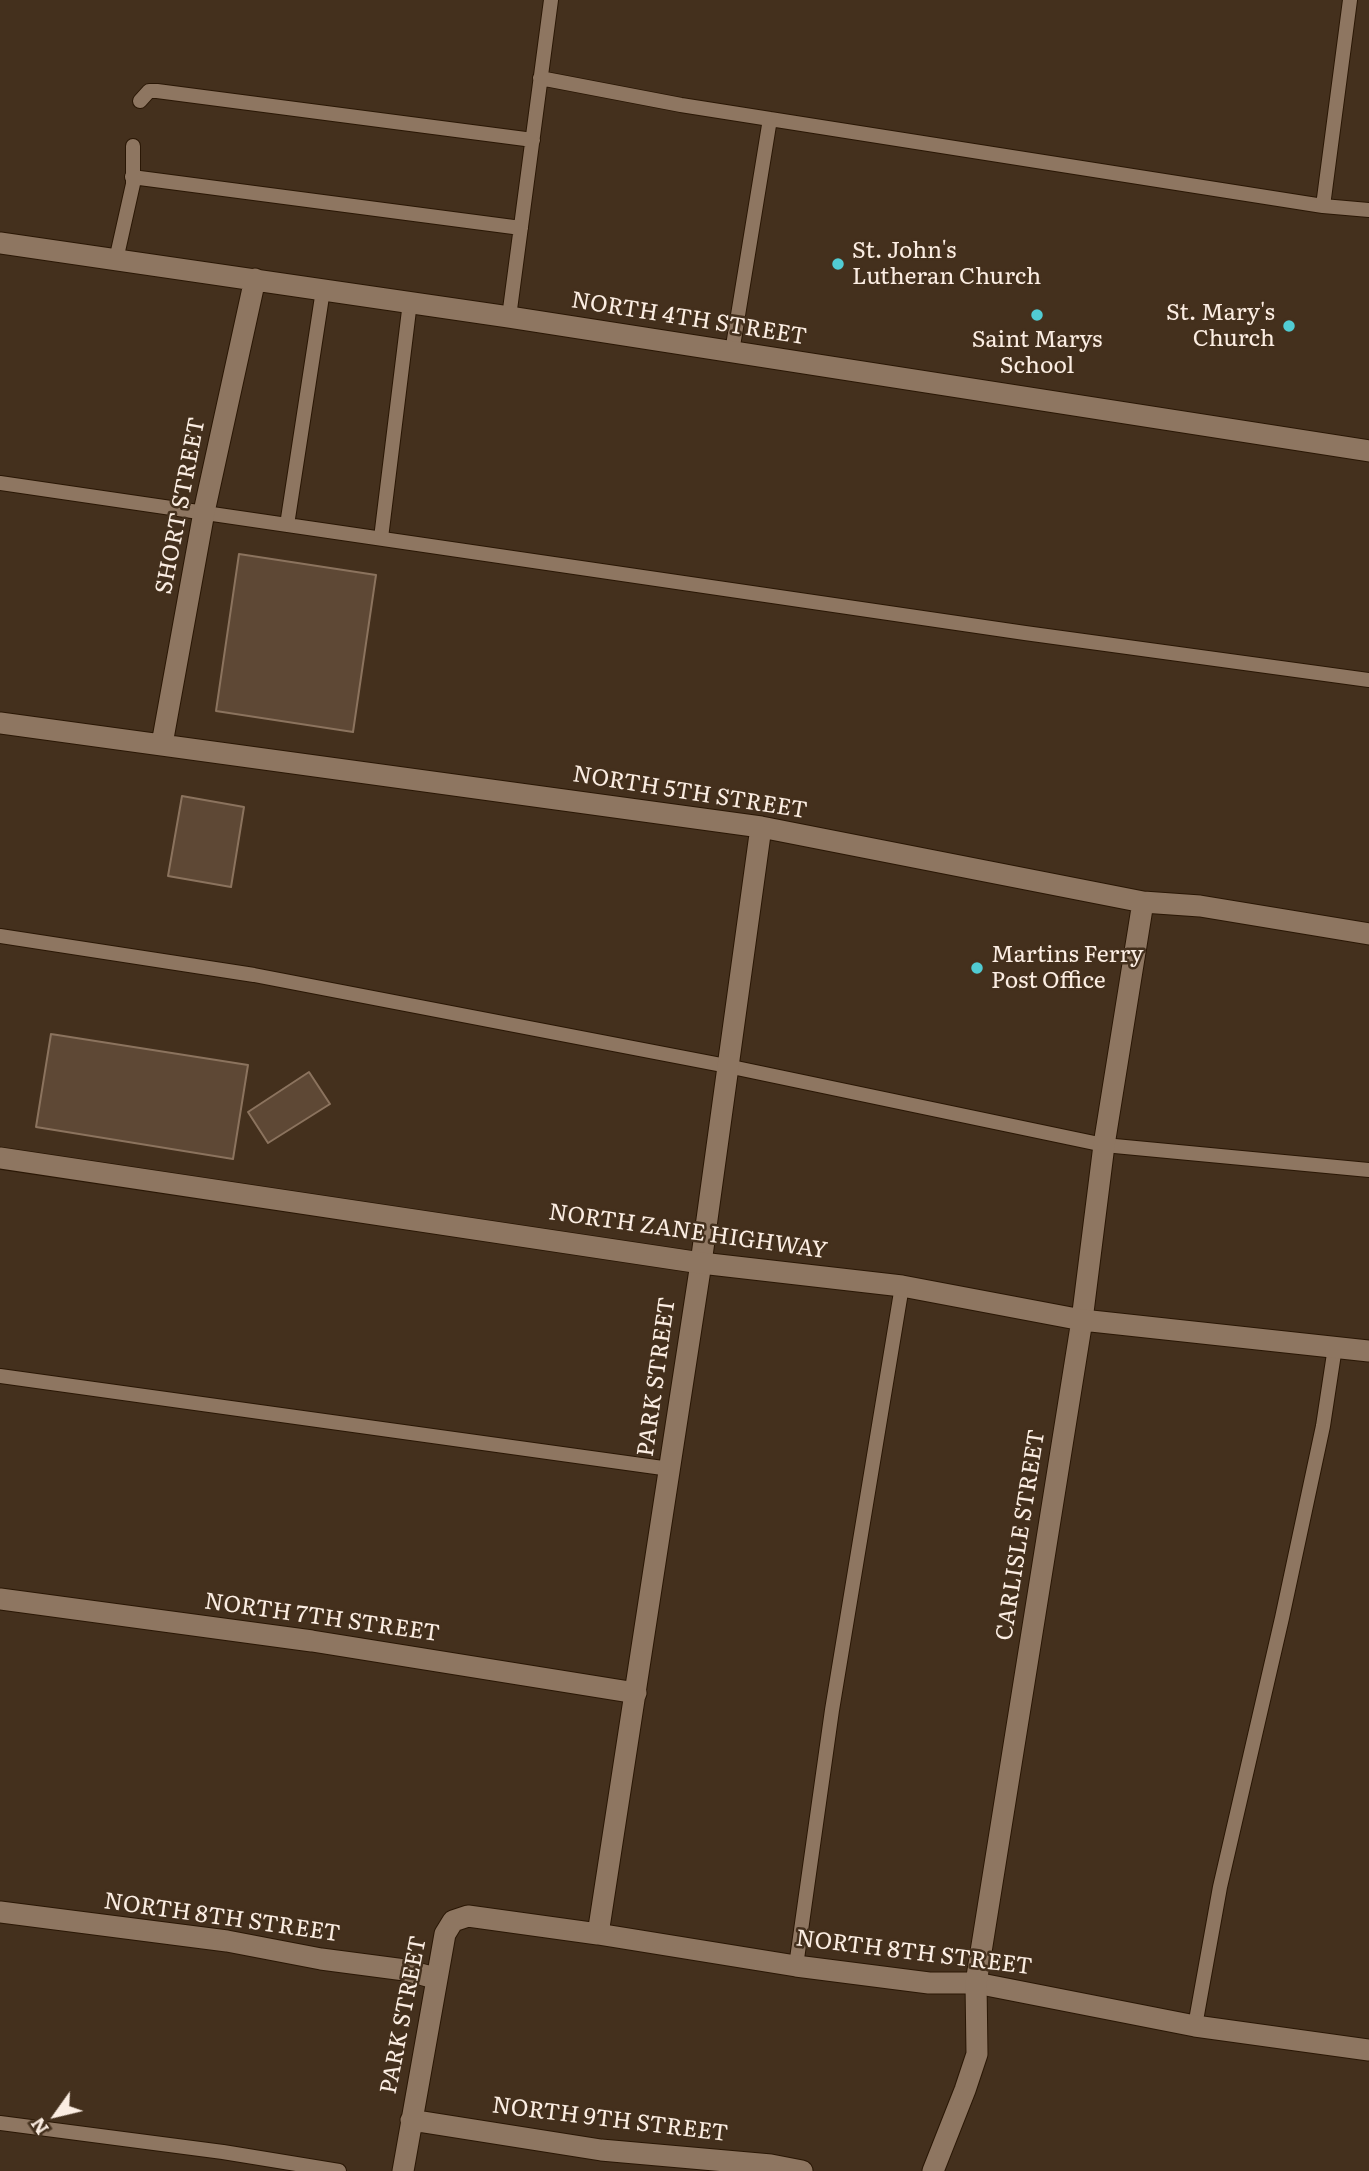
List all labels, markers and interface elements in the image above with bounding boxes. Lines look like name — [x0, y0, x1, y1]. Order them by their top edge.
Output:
place label: St. John's Lutheran Church — [852, 237, 1041, 291]
marker: St. John's Lutheran Church — [830, 256, 846, 272]
street label: NORTH 4TH STREET — [569, 287, 809, 351]
place label: St. Mary's Church — [1166, 299, 1275, 353]
marker: Saint Marys School — [1029, 307, 1045, 323]
marker: St. Mary's Church — [1281, 318, 1297, 334]
place label: Saint Marys School — [972, 326, 1102, 380]
street label: SHORT STREET — [150, 415, 212, 597]
street label: NORTH 5TH STREET — [571, 761, 809, 825]
place label: Martins Ferry Post Office — [991, 941, 1144, 995]
marker: Martins Ferry Post Office — [969, 960, 985, 976]
street label: NORTH ZANE HIGHWAY — [547, 1199, 829, 1265]
street label: PARK STREET — [632, 1296, 682, 1458]
street label: CARLISLE STREET — [991, 1427, 1051, 1643]
street label: NORTH 7TH STREET — [203, 1588, 441, 1648]
street label: NORTH 8TH STREET — [102, 1888, 342, 1948]
street label: NORTH 8TH STREET — [794, 1925, 1034, 1981]
street label: PARK STREET — [375, 1934, 433, 2096]
north arrow — [21, 2080, 91, 2150]
street label: NORTH 9TH STREET — [490, 2092, 730, 2148]
text: N — [23, 2112, 55, 2141]

